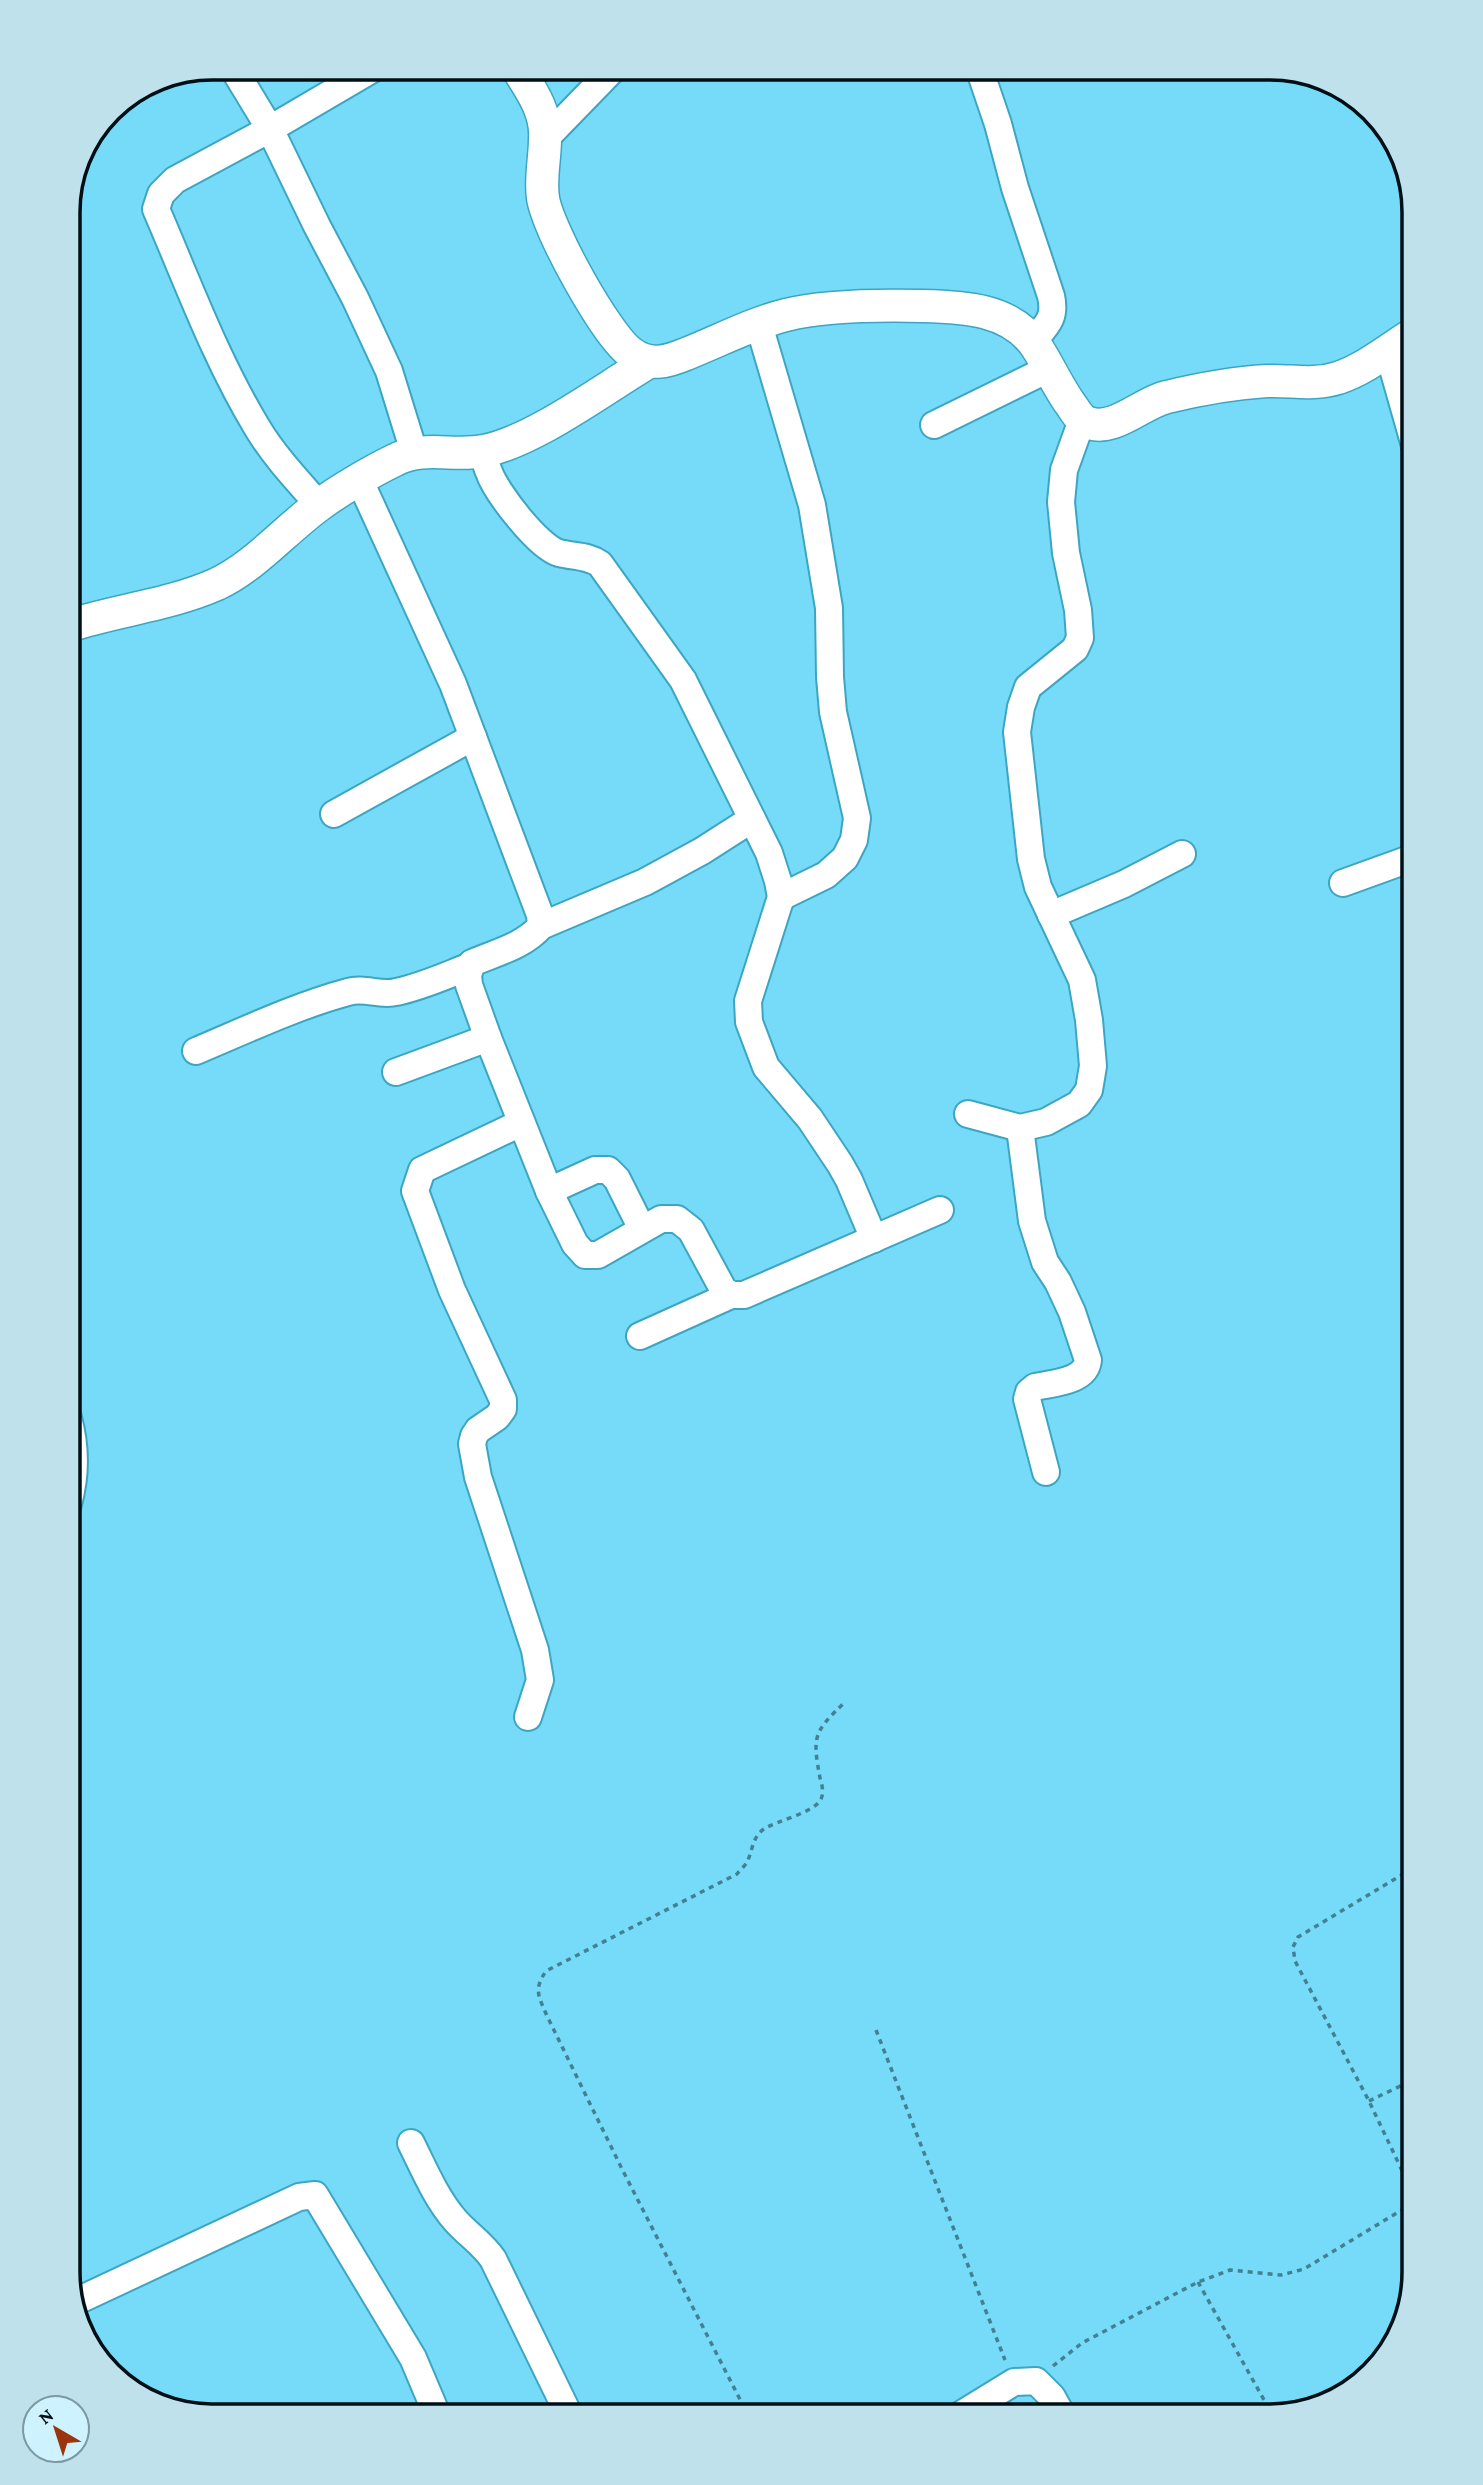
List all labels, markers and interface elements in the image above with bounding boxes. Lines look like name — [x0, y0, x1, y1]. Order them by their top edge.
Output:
north arrow — [21, 2394, 91, 2464]
text: N — [34, 2404, 57, 2428]

